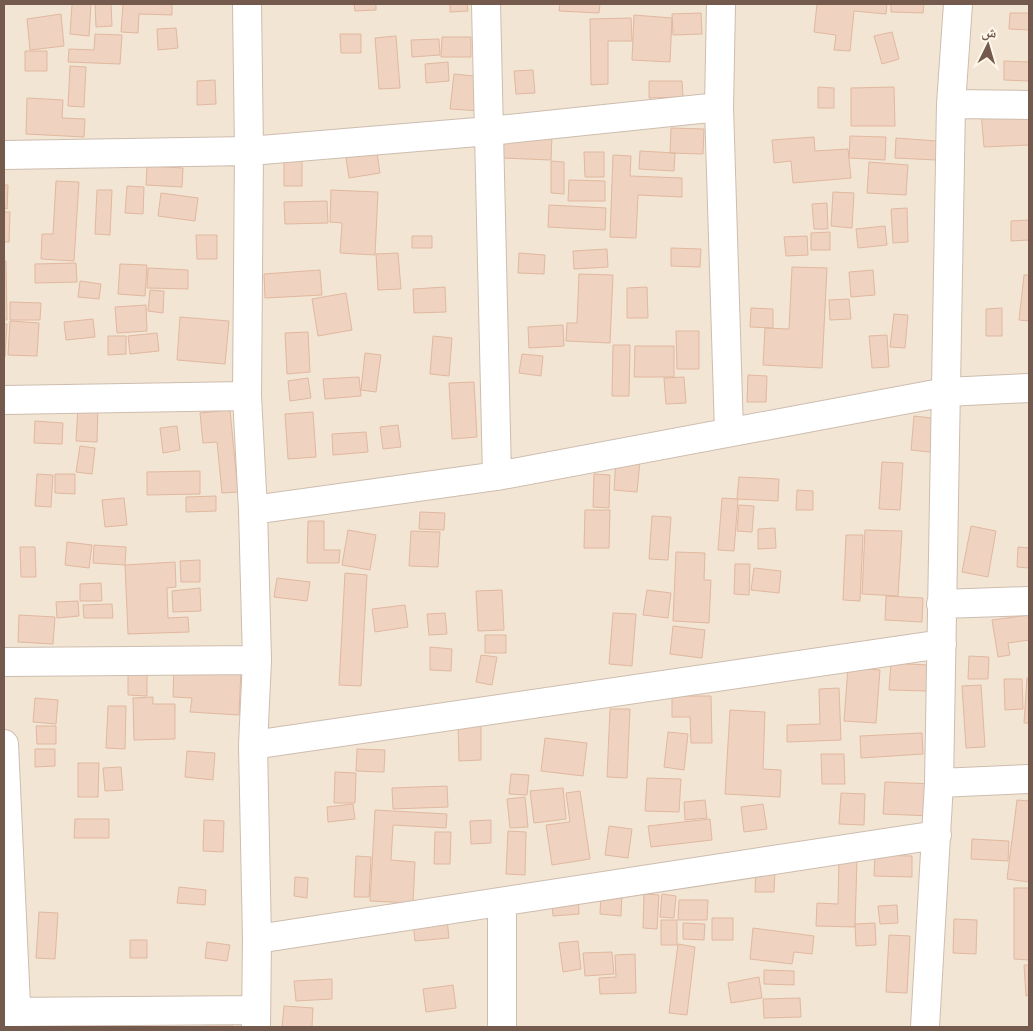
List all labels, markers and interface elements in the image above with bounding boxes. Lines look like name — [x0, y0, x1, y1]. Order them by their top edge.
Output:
north arrow — [963, 20, 1013, 70]
text: ش — [981, 22, 997, 42]

